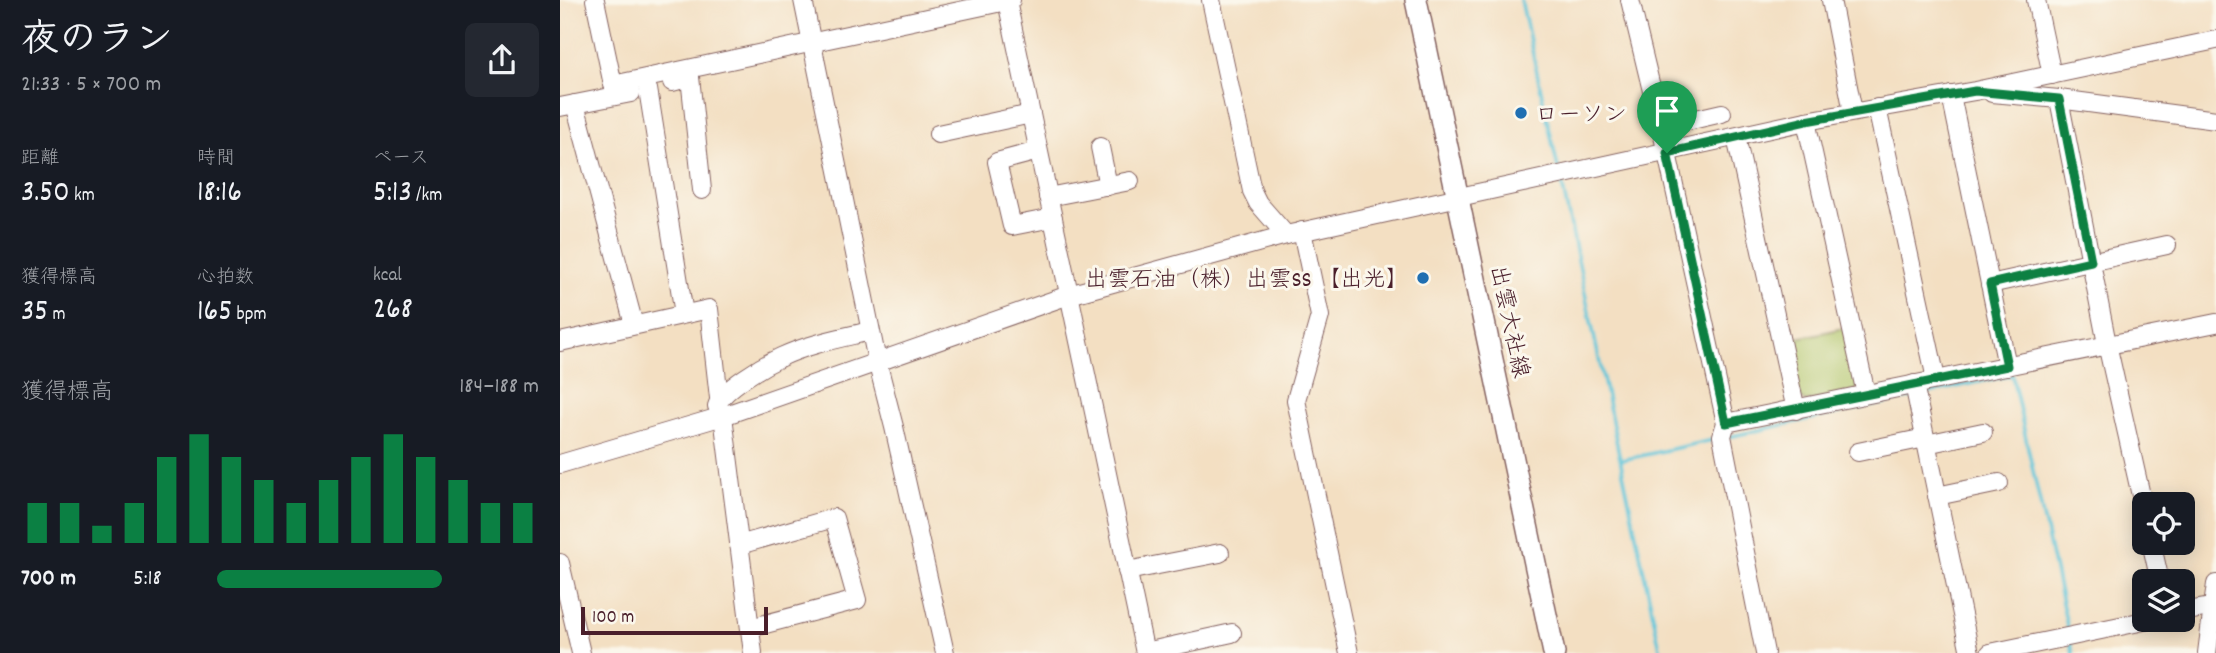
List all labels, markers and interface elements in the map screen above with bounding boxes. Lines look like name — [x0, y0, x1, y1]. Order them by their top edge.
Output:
text: 夜のラン — [21, 15, 173, 70]
button: share — [465, 23, 539, 97]
text: 21:33 · 5 × 700 m — [21, 69, 161, 102]
pin — [1637, 81, 1697, 153]
icon: arrive — [1648, 92, 1686, 130]
place label: ローソン — [1535, 100, 1627, 133]
marker: ローソン — [1513, 105, 1529, 121]
text: 距離 — [21, 146, 59, 173]
text: 時間 — [197, 146, 235, 173]
text: ペース — [373, 146, 429, 173]
text: 3.50 — [21, 173, 70, 216]
text: 18:16 — [197, 173, 242, 216]
text: 5:13 — [373, 173, 412, 216]
text: km — [70, 183, 95, 210]
text: /km — [412, 183, 442, 210]
street label: 出雲大社線 — [1479, 262, 1536, 381]
text: kcal — [373, 263, 402, 290]
text: 獲得標高 — [21, 265, 97, 292]
text: 心拍数 — [197, 265, 254, 292]
place label: 出雲石油（株）出雲SS 【出光】 — [1084, 265, 1409, 298]
marker: 出雲石油（株）出雲SS 【出光】 — [1415, 270, 1431, 286]
text: 268 — [373, 290, 413, 333]
text: 35 — [21, 292, 48, 335]
text: 165 — [197, 292, 232, 335]
text: m — [48, 302, 66, 329]
text: bpm — [232, 302, 267, 329]
text: 184–188 m — [459, 371, 539, 404]
text: 獲得標高 — [21, 377, 113, 410]
map controls — [2132, 492, 2195, 632]
button: locate — [2132, 492, 2195, 555]
text: 700 m — [21, 563, 76, 596]
text: 5:18 — [133, 563, 162, 596]
button: layers — [2132, 569, 2195, 632]
scale bar — [581, 604, 768, 636]
text: 100 m — [592, 605, 634, 632]

